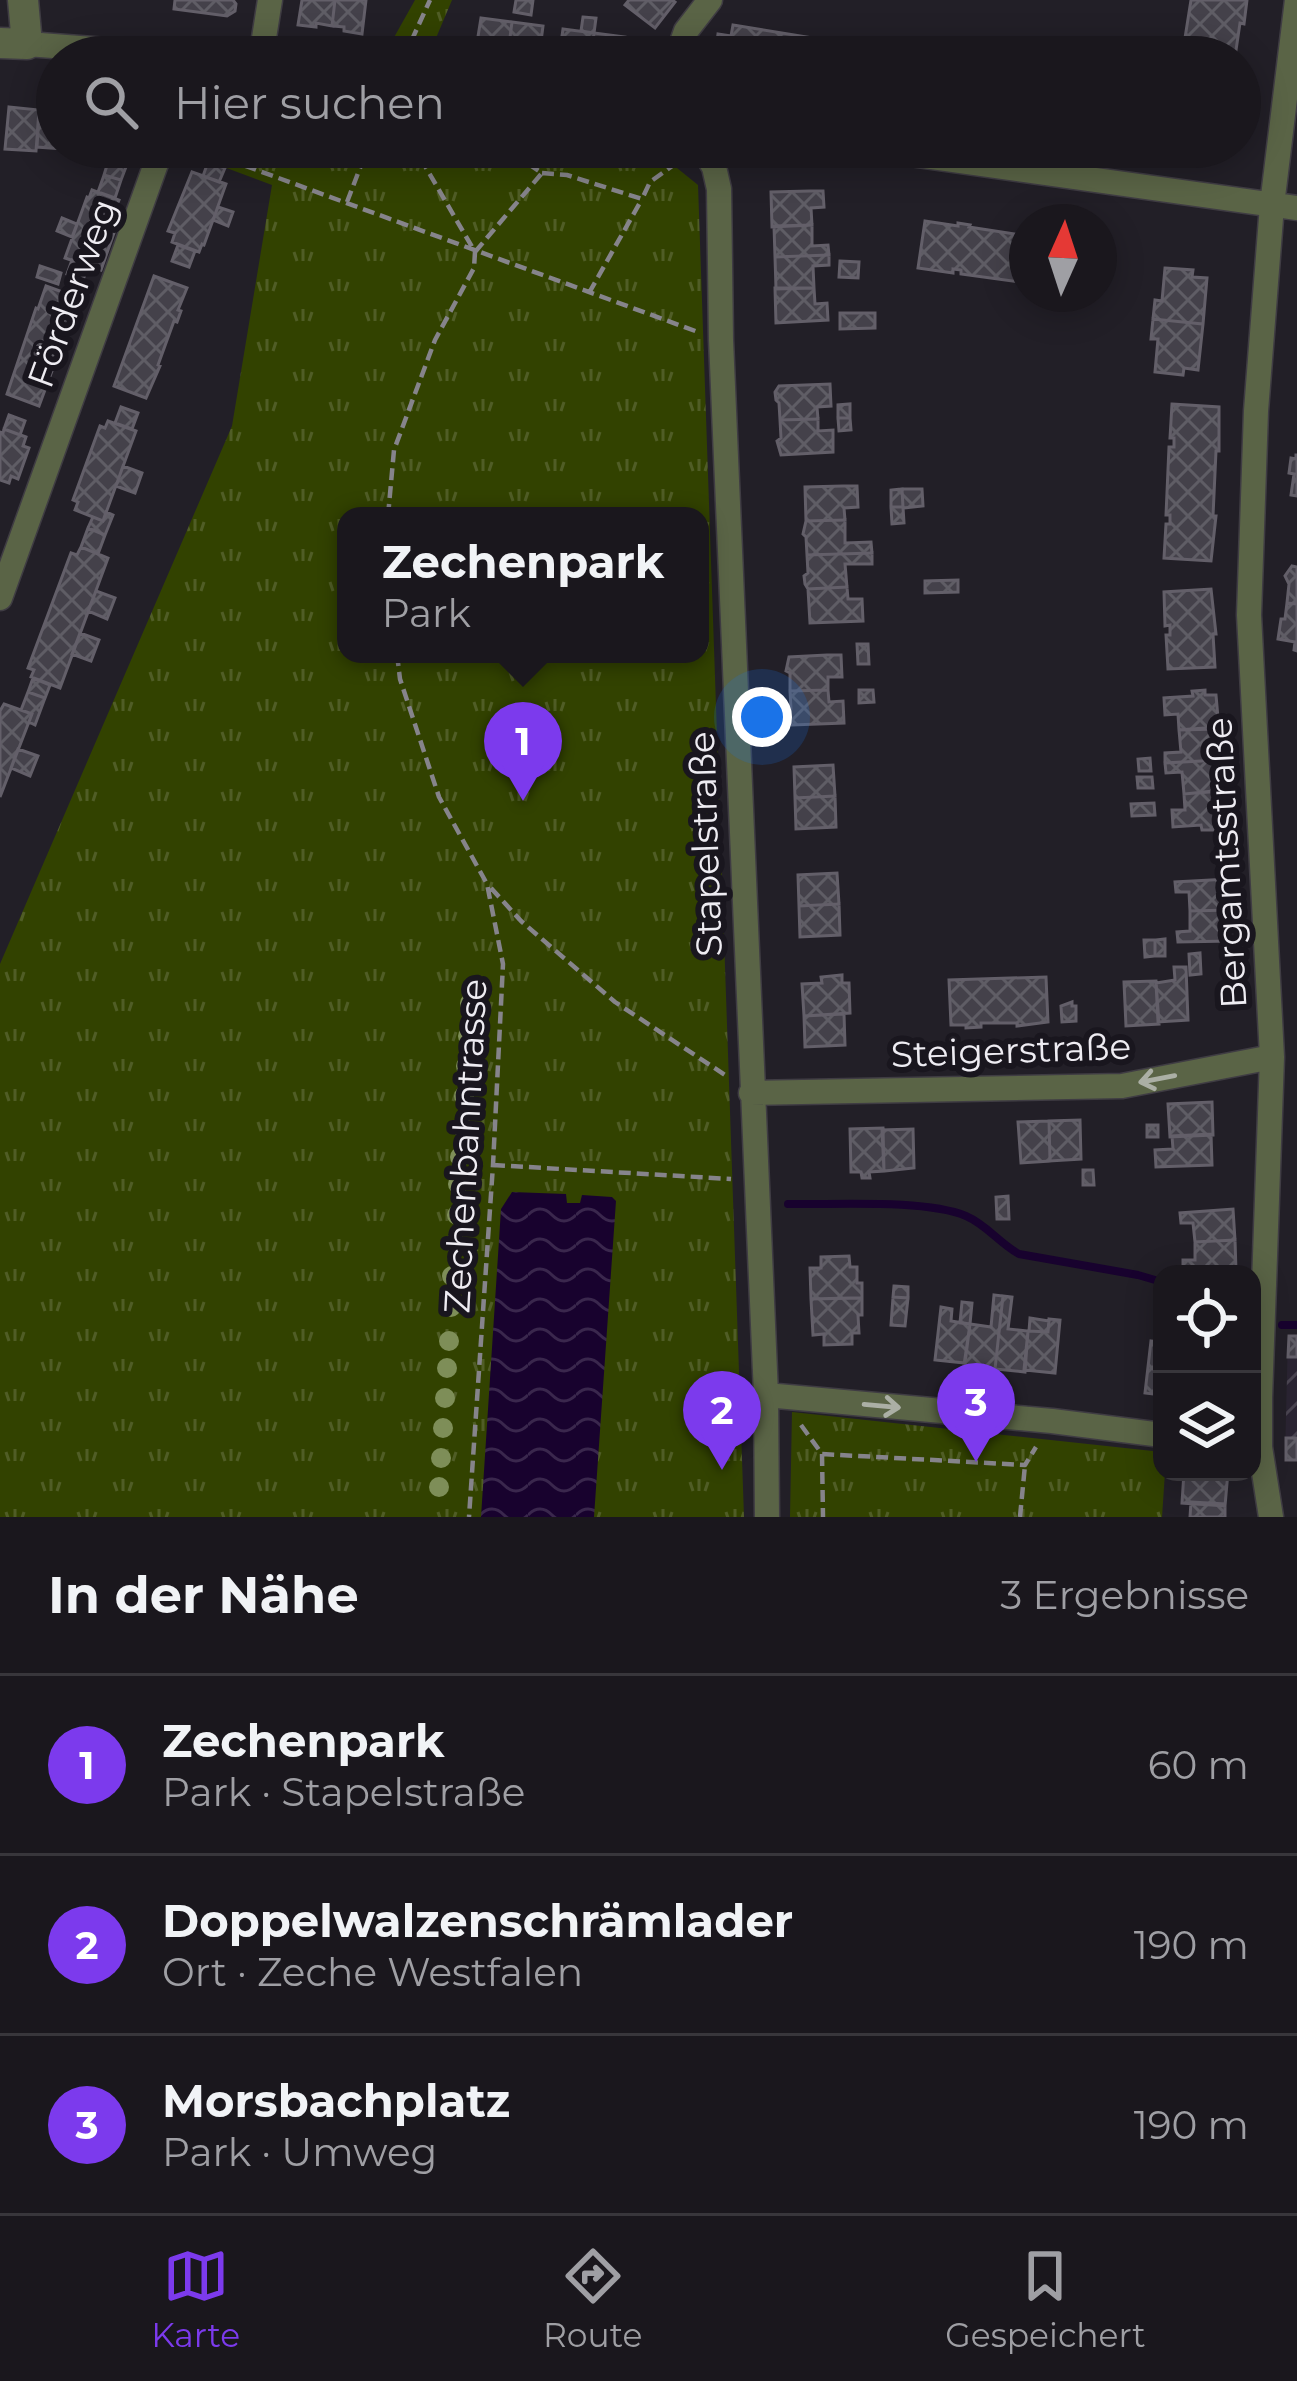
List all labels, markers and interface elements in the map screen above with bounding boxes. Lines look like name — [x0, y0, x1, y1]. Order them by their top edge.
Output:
search box — [36, 36, 1261, 168]
icon: search — [78, 69, 144, 135]
text: Hier suchen — [174, 75, 445, 130]
street label: Förderweg — [18, 193, 126, 393]
north arrow — [1009, 204, 1117, 312]
popup — [337, 507, 709, 663]
text: Zechenpark — [382, 534, 664, 589]
text: Park — [382, 589, 471, 637]
your location — [732, 687, 792, 747]
pin: 1 — [484, 702, 562, 801]
street label: Bergamtsstraße — [1196, 716, 1256, 1010]
street label: Stapelstraße — [679, 731, 731, 957]
street label: Zechenbahntrasse — [434, 978, 496, 1314]
street label: Steigerstraße — [890, 1024, 1132, 1076]
one-way arrow — [1139, 1069, 1178, 1091]
map controls — [1153, 1265, 1261, 1481]
button: locate — [1153, 1265, 1261, 1373]
pin: 3 — [937, 1363, 1015, 1462]
pin: 2 — [683, 1371, 761, 1470]
button: layers — [1153, 1373, 1261, 1481]
one-way arrow — [862, 1394, 901, 1417]
text: In der Nähe — [48, 1564, 359, 1626]
text: 3 Ergebnisse — [1000, 1571, 1249, 1619]
text: Zechenpark — [162, 1713, 445, 1768]
text: 1 — [79, 1741, 95, 1789]
text: 60 m — [1148, 1741, 1249, 1789]
text: Park · Stapelstraße — [162, 1768, 525, 1816]
text: Doppelwalzenschrämlader — [162, 1893, 793, 1948]
text: 2 — [75, 1921, 99, 1969]
text: 190 m — [1134, 1921, 1249, 1969]
text: Ort · Zeche Westfalen — [162, 1948, 583, 1996]
text: Morsbachplatz — [162, 2073, 510, 2128]
text: 3 — [75, 2101, 99, 2149]
text: 190 m — [1134, 2101, 1249, 2149]
text: Park · Umweg — [162, 2128, 437, 2176]
tab: Karte — [151, 2243, 240, 2355]
tab: Route — [543, 2243, 642, 2355]
tab: Gespeichert — [945, 2243, 1146, 2355]

